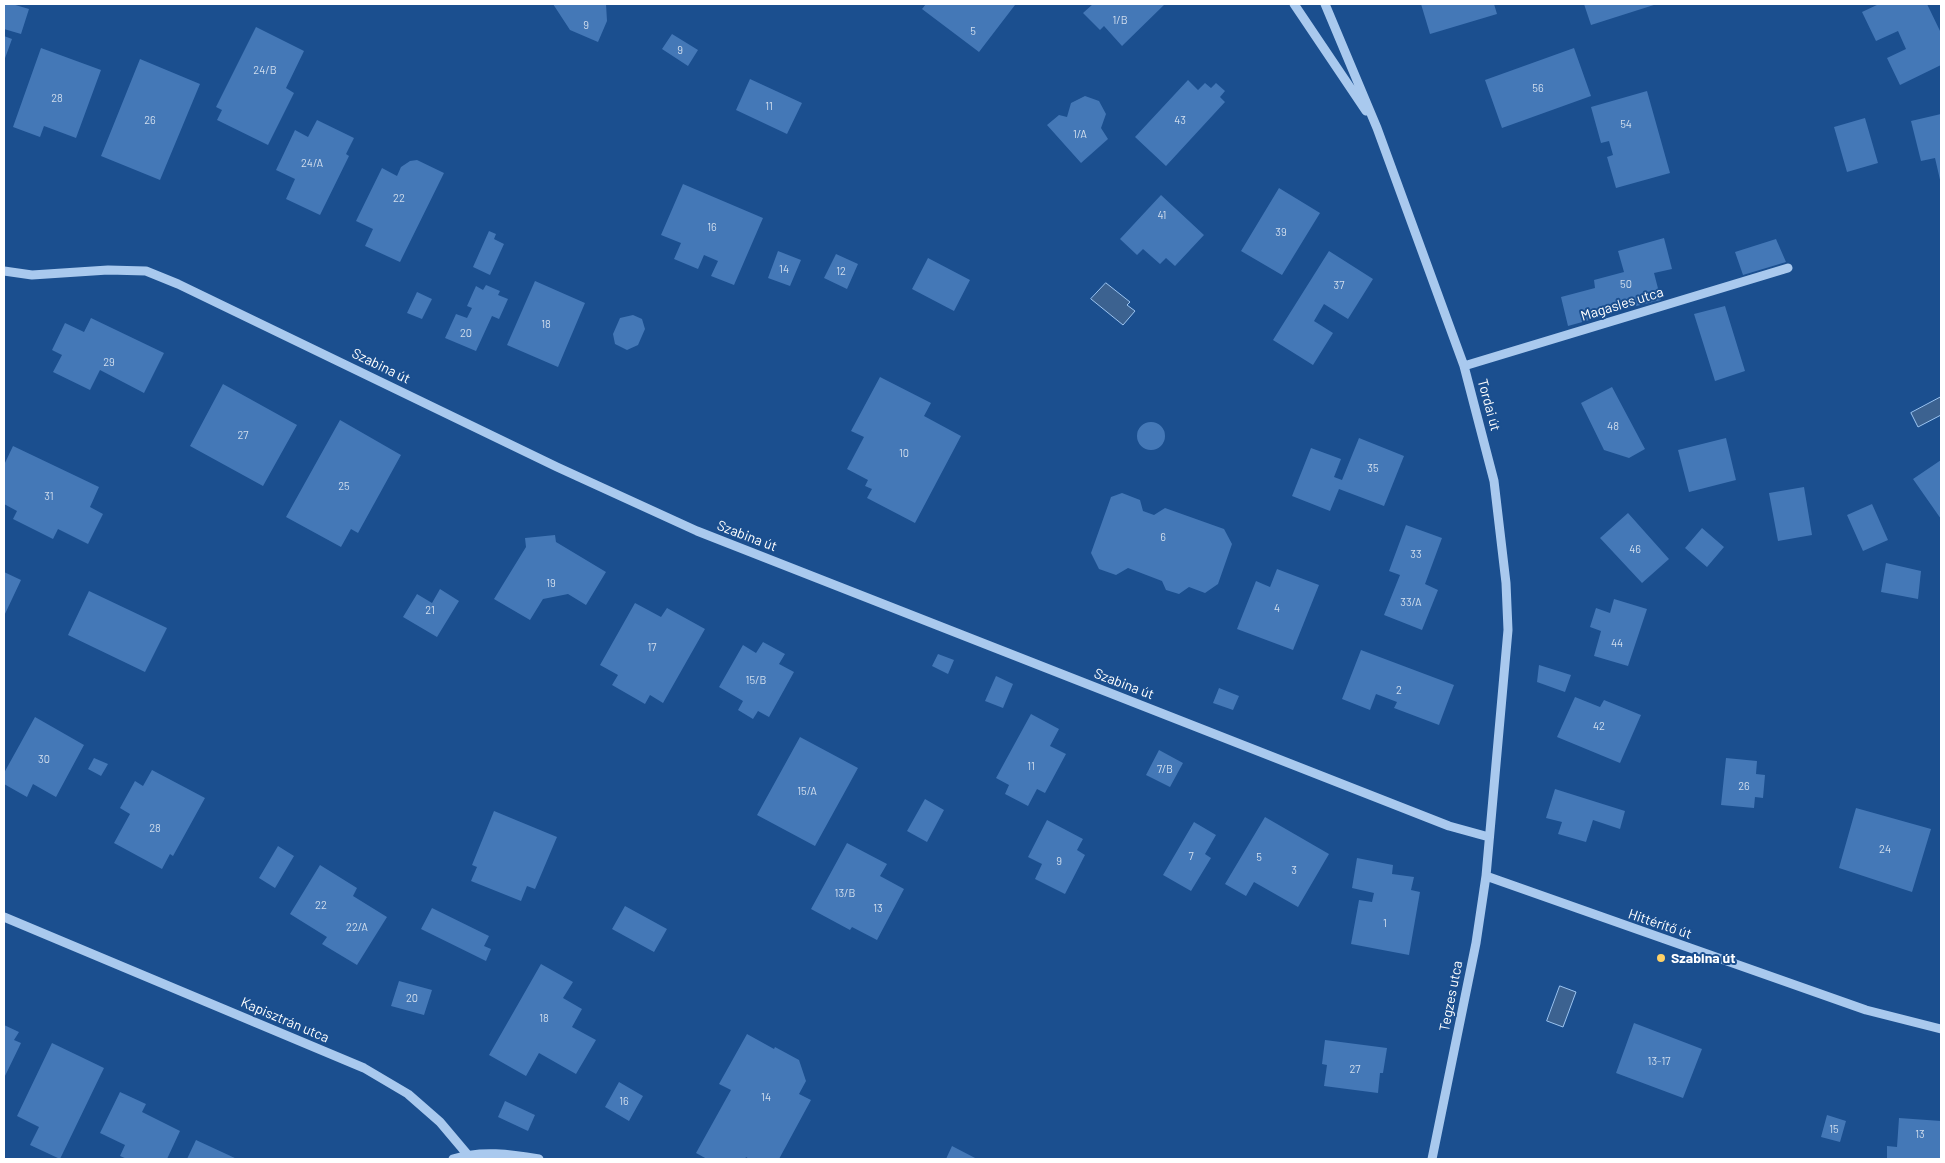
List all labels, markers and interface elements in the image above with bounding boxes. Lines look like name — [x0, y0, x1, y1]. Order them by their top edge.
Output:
house number: 1/B — [1112, 13, 1128, 27]
house number: 9 — [583, 18, 589, 32]
house number: 5 — [970, 24, 976, 38]
house number: 9 — [677, 43, 683, 57]
house number: 24/B — [253, 63, 277, 77]
house number: 56 — [1532, 81, 1544, 95]
house number: 28 — [51, 91, 63, 105]
house number: 11 — [765, 99, 773, 113]
house number: 26 — [144, 113, 156, 127]
house number: 43 — [1174, 113, 1186, 127]
house number: 54 — [1620, 117, 1632, 131]
house number: 1/A — [1073, 127, 1087, 141]
house number: 24/A — [301, 156, 323, 170]
house number: 22 — [393, 191, 405, 205]
house number: 41 — [1158, 208, 1166, 222]
house number: 16 — [707, 220, 717, 234]
house number: 39 — [1275, 225, 1287, 239]
house number: 14 — [779, 262, 789, 276]
house number: 12 — [836, 264, 846, 278]
house number: 50 — [1620, 277, 1632, 291]
house number: 37 — [1334, 278, 1344, 292]
street label: Magasles utca — [1579, 283, 1665, 325]
house number: 18 — [541, 317, 551, 331]
house number: 20 — [460, 326, 472, 340]
street label: Szabina út — [349, 345, 413, 387]
house number: 29 — [103, 355, 115, 369]
street label: Tordai út — [1474, 377, 1504, 433]
house number: 48 — [1607, 419, 1619, 433]
house number: 27 — [237, 428, 249, 442]
house number: 10 — [899, 446, 909, 460]
house number: 35 — [1367, 461, 1379, 475]
house number: 25 — [338, 479, 350, 493]
house number: 31 — [44, 489, 54, 503]
street label: Szabina út — [715, 517, 779, 555]
house number: 6 — [1160, 530, 1166, 544]
house number: 46 — [1629, 542, 1641, 556]
house number: 33 — [1410, 547, 1422, 561]
house number: 19 — [546, 576, 556, 590]
house number: 33/A — [1400, 595, 1422, 609]
house number: 4 — [1274, 601, 1280, 615]
house number: 21 — [425, 603, 435, 617]
house number: 44 — [1611, 636, 1623, 650]
house number: 17 — [647, 640, 657, 654]
street label: Szabina út — [1092, 665, 1156, 703]
house number: 15/B — [746, 673, 766, 687]
house number: 2 — [1396, 683, 1402, 697]
house number: 42 — [1593, 719, 1605, 733]
house number: 30 — [38, 752, 50, 766]
house number: 11 — [1027, 759, 1035, 773]
house number: 7/B — [1157, 762, 1173, 776]
house number: 26 — [1738, 779, 1750, 793]
house number: 15/A — [797, 784, 817, 798]
house number: 28 — [149, 821, 161, 835]
house number: 24 — [1879, 842, 1891, 856]
house number: 7 — [1188, 849, 1194, 863]
house number: 5 — [1256, 850, 1262, 864]
house number: 9 — [1056, 854, 1062, 868]
house number: 3 — [1291, 863, 1297, 877]
house number: 13/B — [835, 886, 855, 900]
house number: 22 — [315, 898, 327, 912]
house number: 13 — [873, 901, 883, 915]
street label: Hittérítő út — [1626, 905, 1694, 943]
house number: 1 — [1383, 916, 1387, 930]
house number: 22/A — [346, 920, 368, 934]
place label: Szabina út — [1671, 950, 1735, 966]
marker: Szabina út — [1655, 952, 1667, 964]
street label: Tegzes utca — [1436, 959, 1466, 1033]
house number: 20 — [406, 991, 418, 1005]
street label: Kapisztrán utca — [238, 994, 332, 1046]
house number: 18 — [539, 1011, 549, 1025]
house number: 13-17 — [1648, 1054, 1670, 1068]
house number: 27 — [1349, 1062, 1361, 1076]
house number: 14 — [761, 1090, 771, 1104]
house number: 16 — [619, 1094, 629, 1108]
house number: 15 — [1829, 1122, 1839, 1136]
house number: 13 — [1915, 1127, 1925, 1141]

